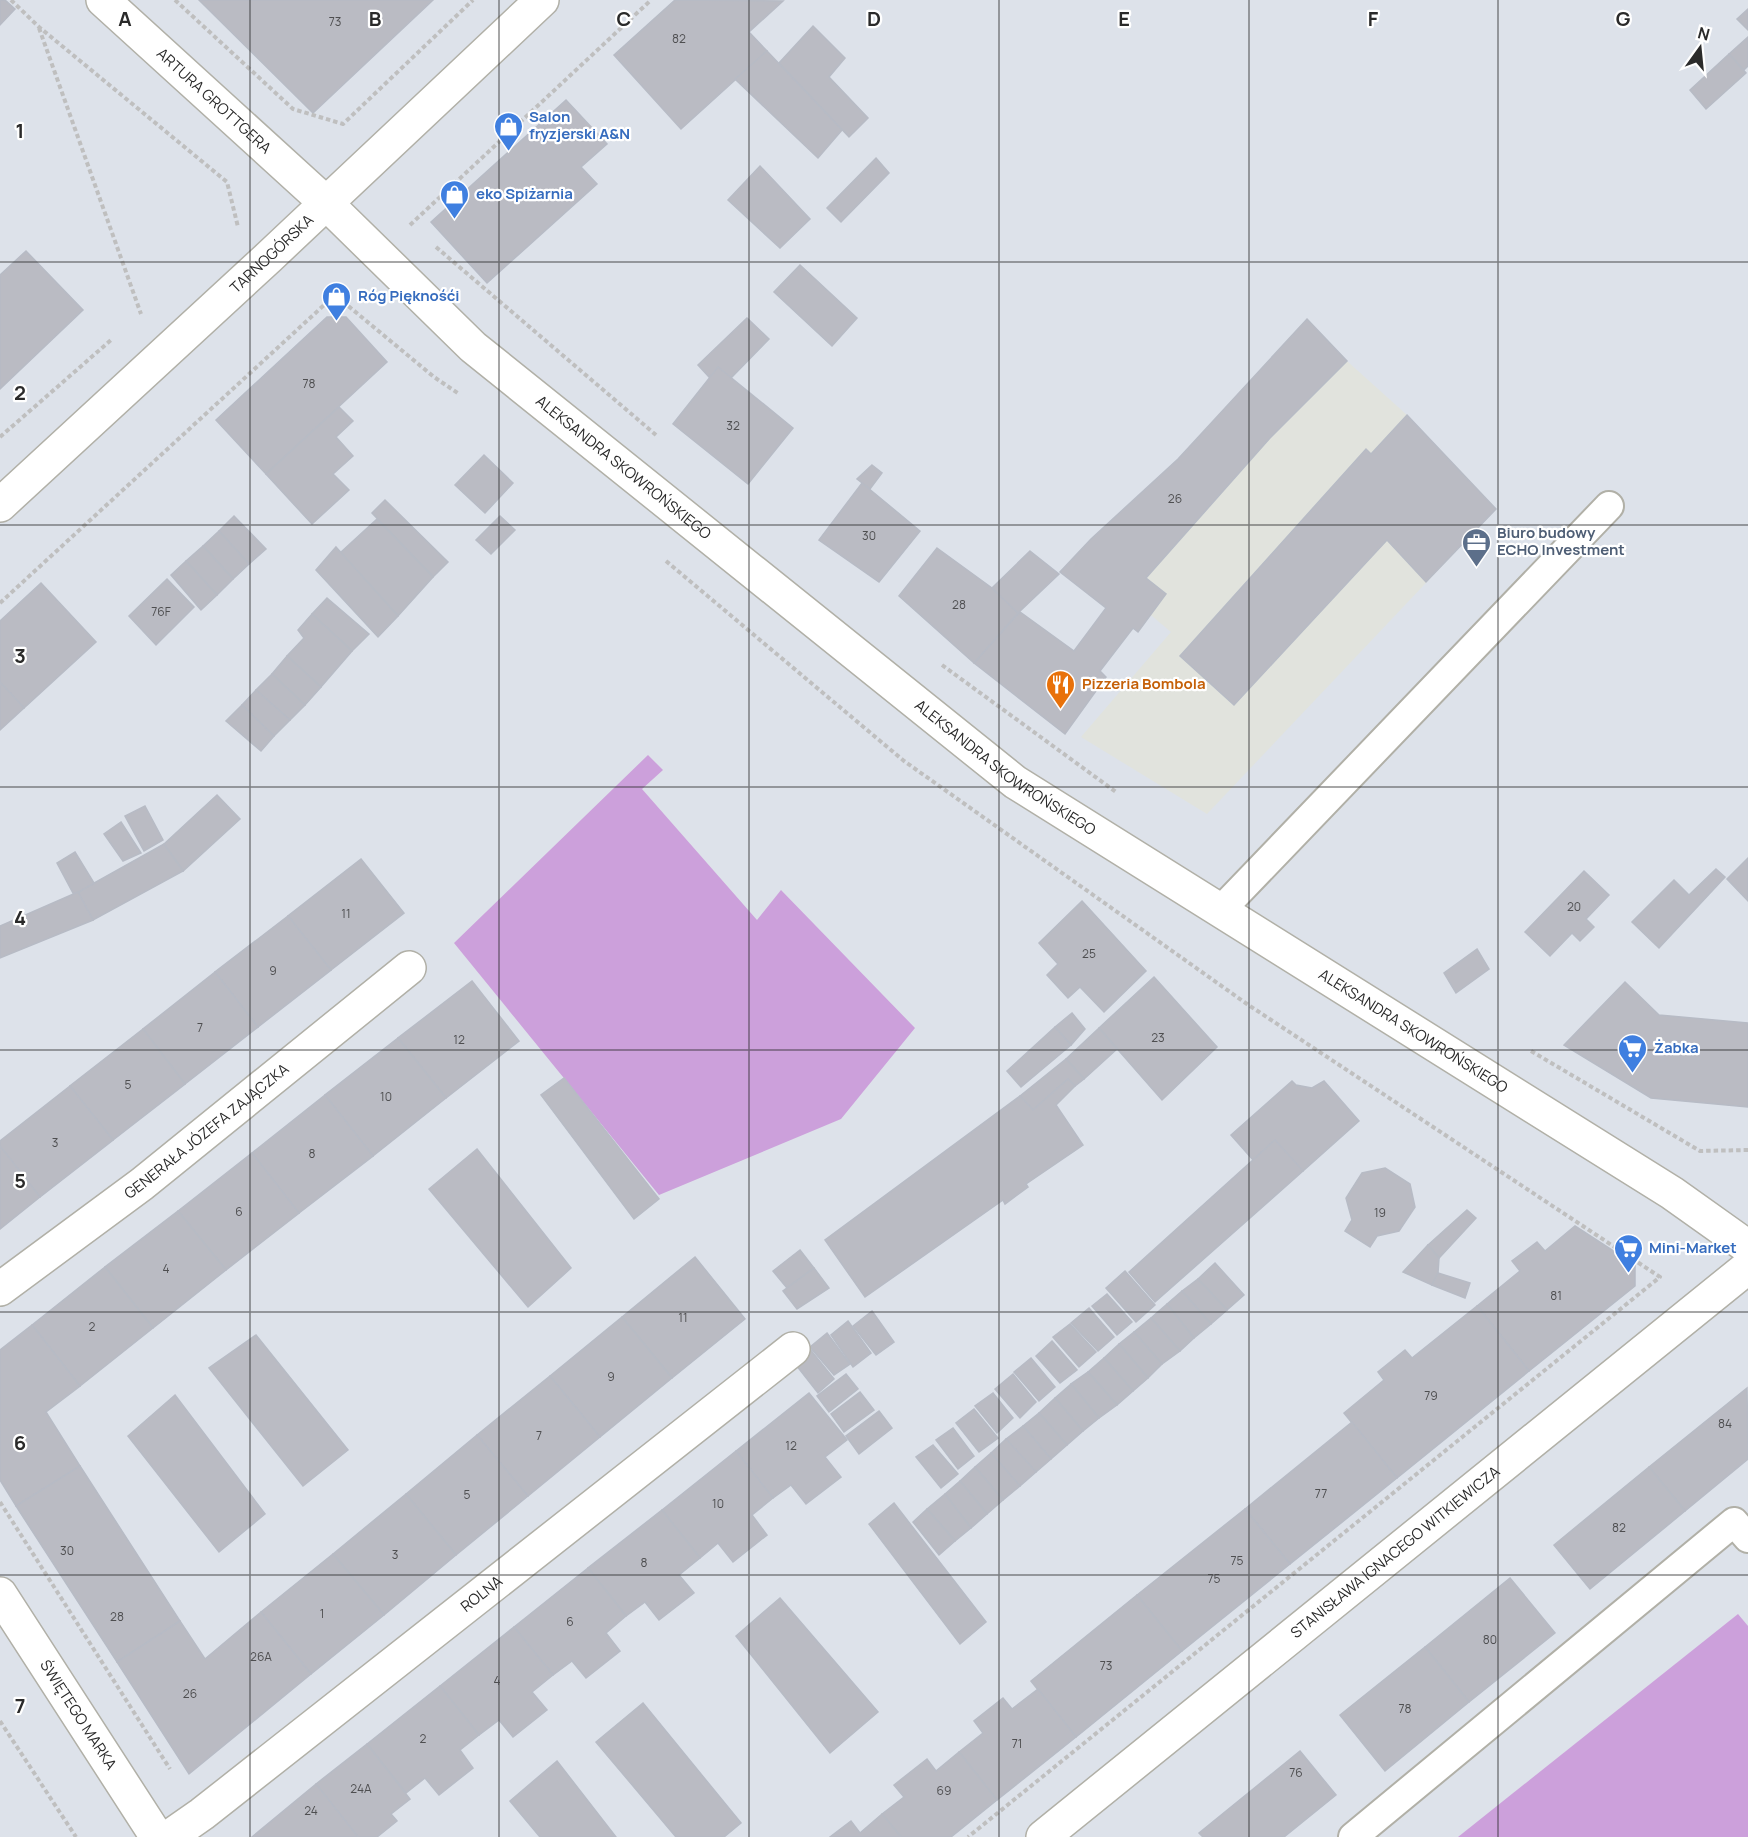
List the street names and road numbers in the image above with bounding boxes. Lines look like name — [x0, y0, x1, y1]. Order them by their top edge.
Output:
street label: ARTURA GROTTGERA — [152, 43, 276, 159]
street label: TARNOGÓRSKA — [225, 209, 318, 298]
street label: ALEKSANDRA SKOWROŃSKIEGO — [531, 390, 716, 544]
street label: ALEKSANDRA SKOWROŃSKIEGO — [911, 695, 1100, 840]
street label: ALEKSANDRA SKOWROŃSKIEGO — [1315, 964, 1512, 1098]
street label: GENERAŁA JÓZEFA ZAJĄCZKA — [120, 1058, 293, 1204]
street label: STANISŁAWA IGNACEGO WITKIEWICZA — [1286, 1460, 1504, 1643]
street label: ROLNA — [456, 1570, 507, 1617]
street label: ŚWIĘTEGO MARKA — [35, 1656, 122, 1774]

